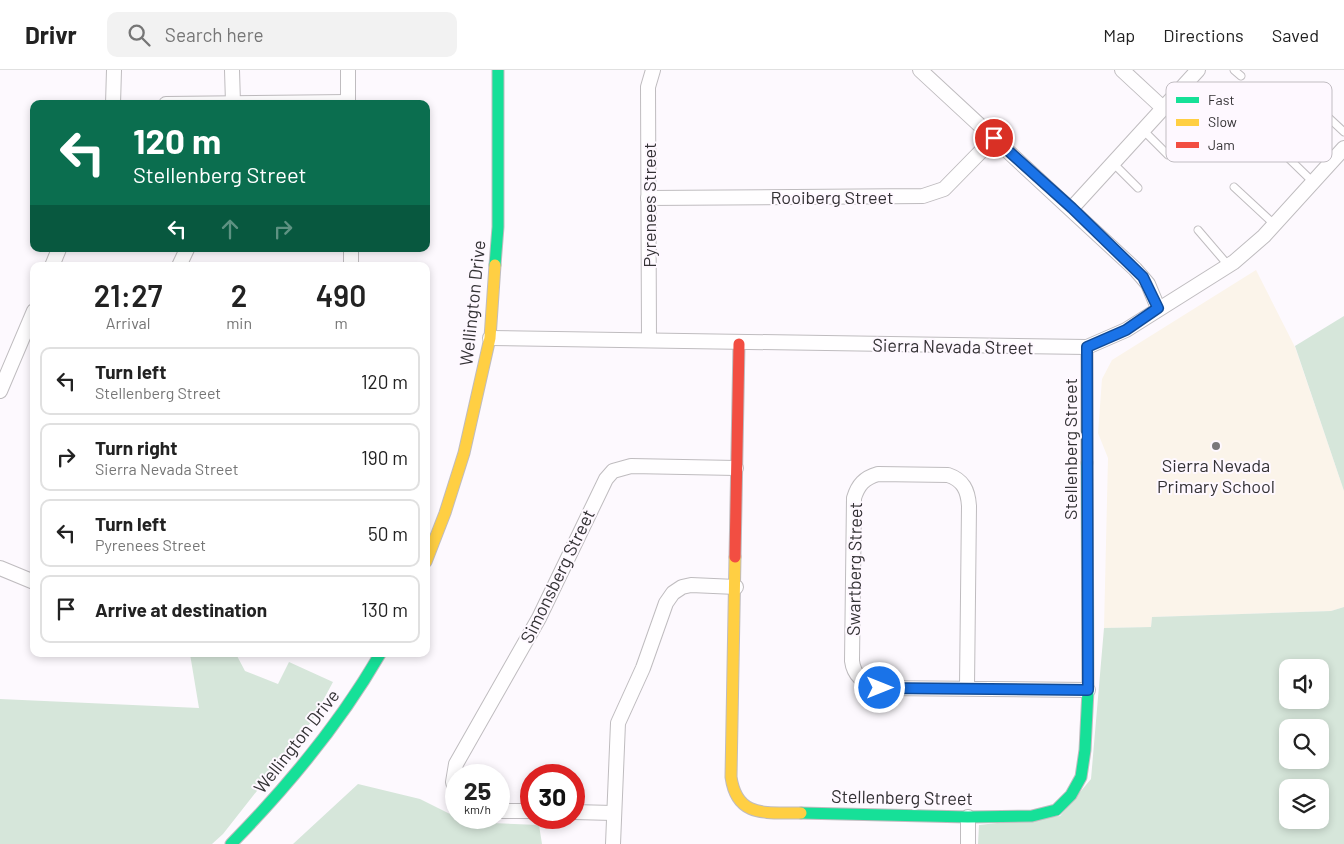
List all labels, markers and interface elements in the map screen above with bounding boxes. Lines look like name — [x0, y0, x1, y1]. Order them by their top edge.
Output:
search box — [107, 12, 457, 57]
text: Drivr — [25, 20, 77, 49]
icon: search — [125, 21, 153, 49]
text: Search here — [165, 23, 264, 46]
text: Map — [1103, 24, 1135, 46]
text: Directions — [1163, 24, 1244, 46]
text: Saved — [1272, 24, 1319, 46]
legend — [1166, 82, 1332, 162]
text: Fast — [1208, 91, 1234, 108]
text: Slow — [1208, 113, 1237, 130]
pin — [973, 117, 1015, 159]
text: 120 m — [133, 119, 221, 161]
icon: left — [50, 120, 115, 185]
icon: arrive — [980, 124, 1008, 152]
text: Jam — [1208, 136, 1235, 153]
street label: Pyrenees Street — [638, 142, 660, 268]
text: Stellenberg Street — [133, 161, 307, 187]
street label: Rooiberg Street — [770, 186, 894, 208]
icon: left — [163, 215, 191, 243]
icon: ahead — [216, 215, 244, 243]
icon: right — [269, 215, 297, 243]
street label: Wellington Drive — [454, 239, 490, 367]
text: 21:27 — [94, 277, 162, 313]
text: 2 — [231, 277, 247, 313]
text: 490 — [316, 277, 366, 313]
text: Arrival — [106, 313, 150, 332]
text: min — [226, 313, 252, 332]
text: m — [334, 313, 348, 332]
street label: Sierra Nevada Street — [872, 334, 1034, 358]
text: Turn left — [95, 360, 166, 383]
icon: left — [52, 367, 80, 395]
text: 120 m — [361, 370, 408, 393]
street label: Stellenberg Street — [1059, 378, 1081, 520]
text: Stellenberg Street — [95, 383, 221, 402]
text: Turn right — [95, 436, 177, 459]
marker: Sierra Nevada Primary School — [1210, 440, 1222, 452]
icon: right — [52, 443, 80, 471]
text: 190 m — [361, 446, 408, 469]
place label: Sierra Nevada Primary School — [1157, 454, 1275, 497]
text: Sierra Nevada Street — [95, 459, 238, 478]
street label: Swartberg Street — [842, 502, 866, 636]
street label: Simonsberg Street — [515, 506, 599, 646]
text: Turn left — [95, 512, 166, 535]
icon: left — [52, 519, 80, 547]
text: 50 m — [368, 522, 408, 545]
text: Pyrenees Street — [95, 535, 206, 554]
icon: arrive — [52, 595, 80, 623]
text: Arrive at destination — [95, 598, 267, 621]
text: 130 m — [361, 598, 408, 621]
map controls — [1279, 659, 1329, 829]
button: sound — [1279, 659, 1329, 709]
position arrow — [853, 661, 905, 713]
street label: Wellington Drive — [248, 684, 344, 798]
button: search — [1279, 719, 1329, 769]
speed limit sign: 30 — [520, 764, 585, 829]
text: 25 — [464, 775, 491, 805]
button: layers — [1279, 779, 1329, 829]
street label: Stellenberg Street — [831, 785, 973, 809]
text: km/h — [464, 802, 491, 816]

